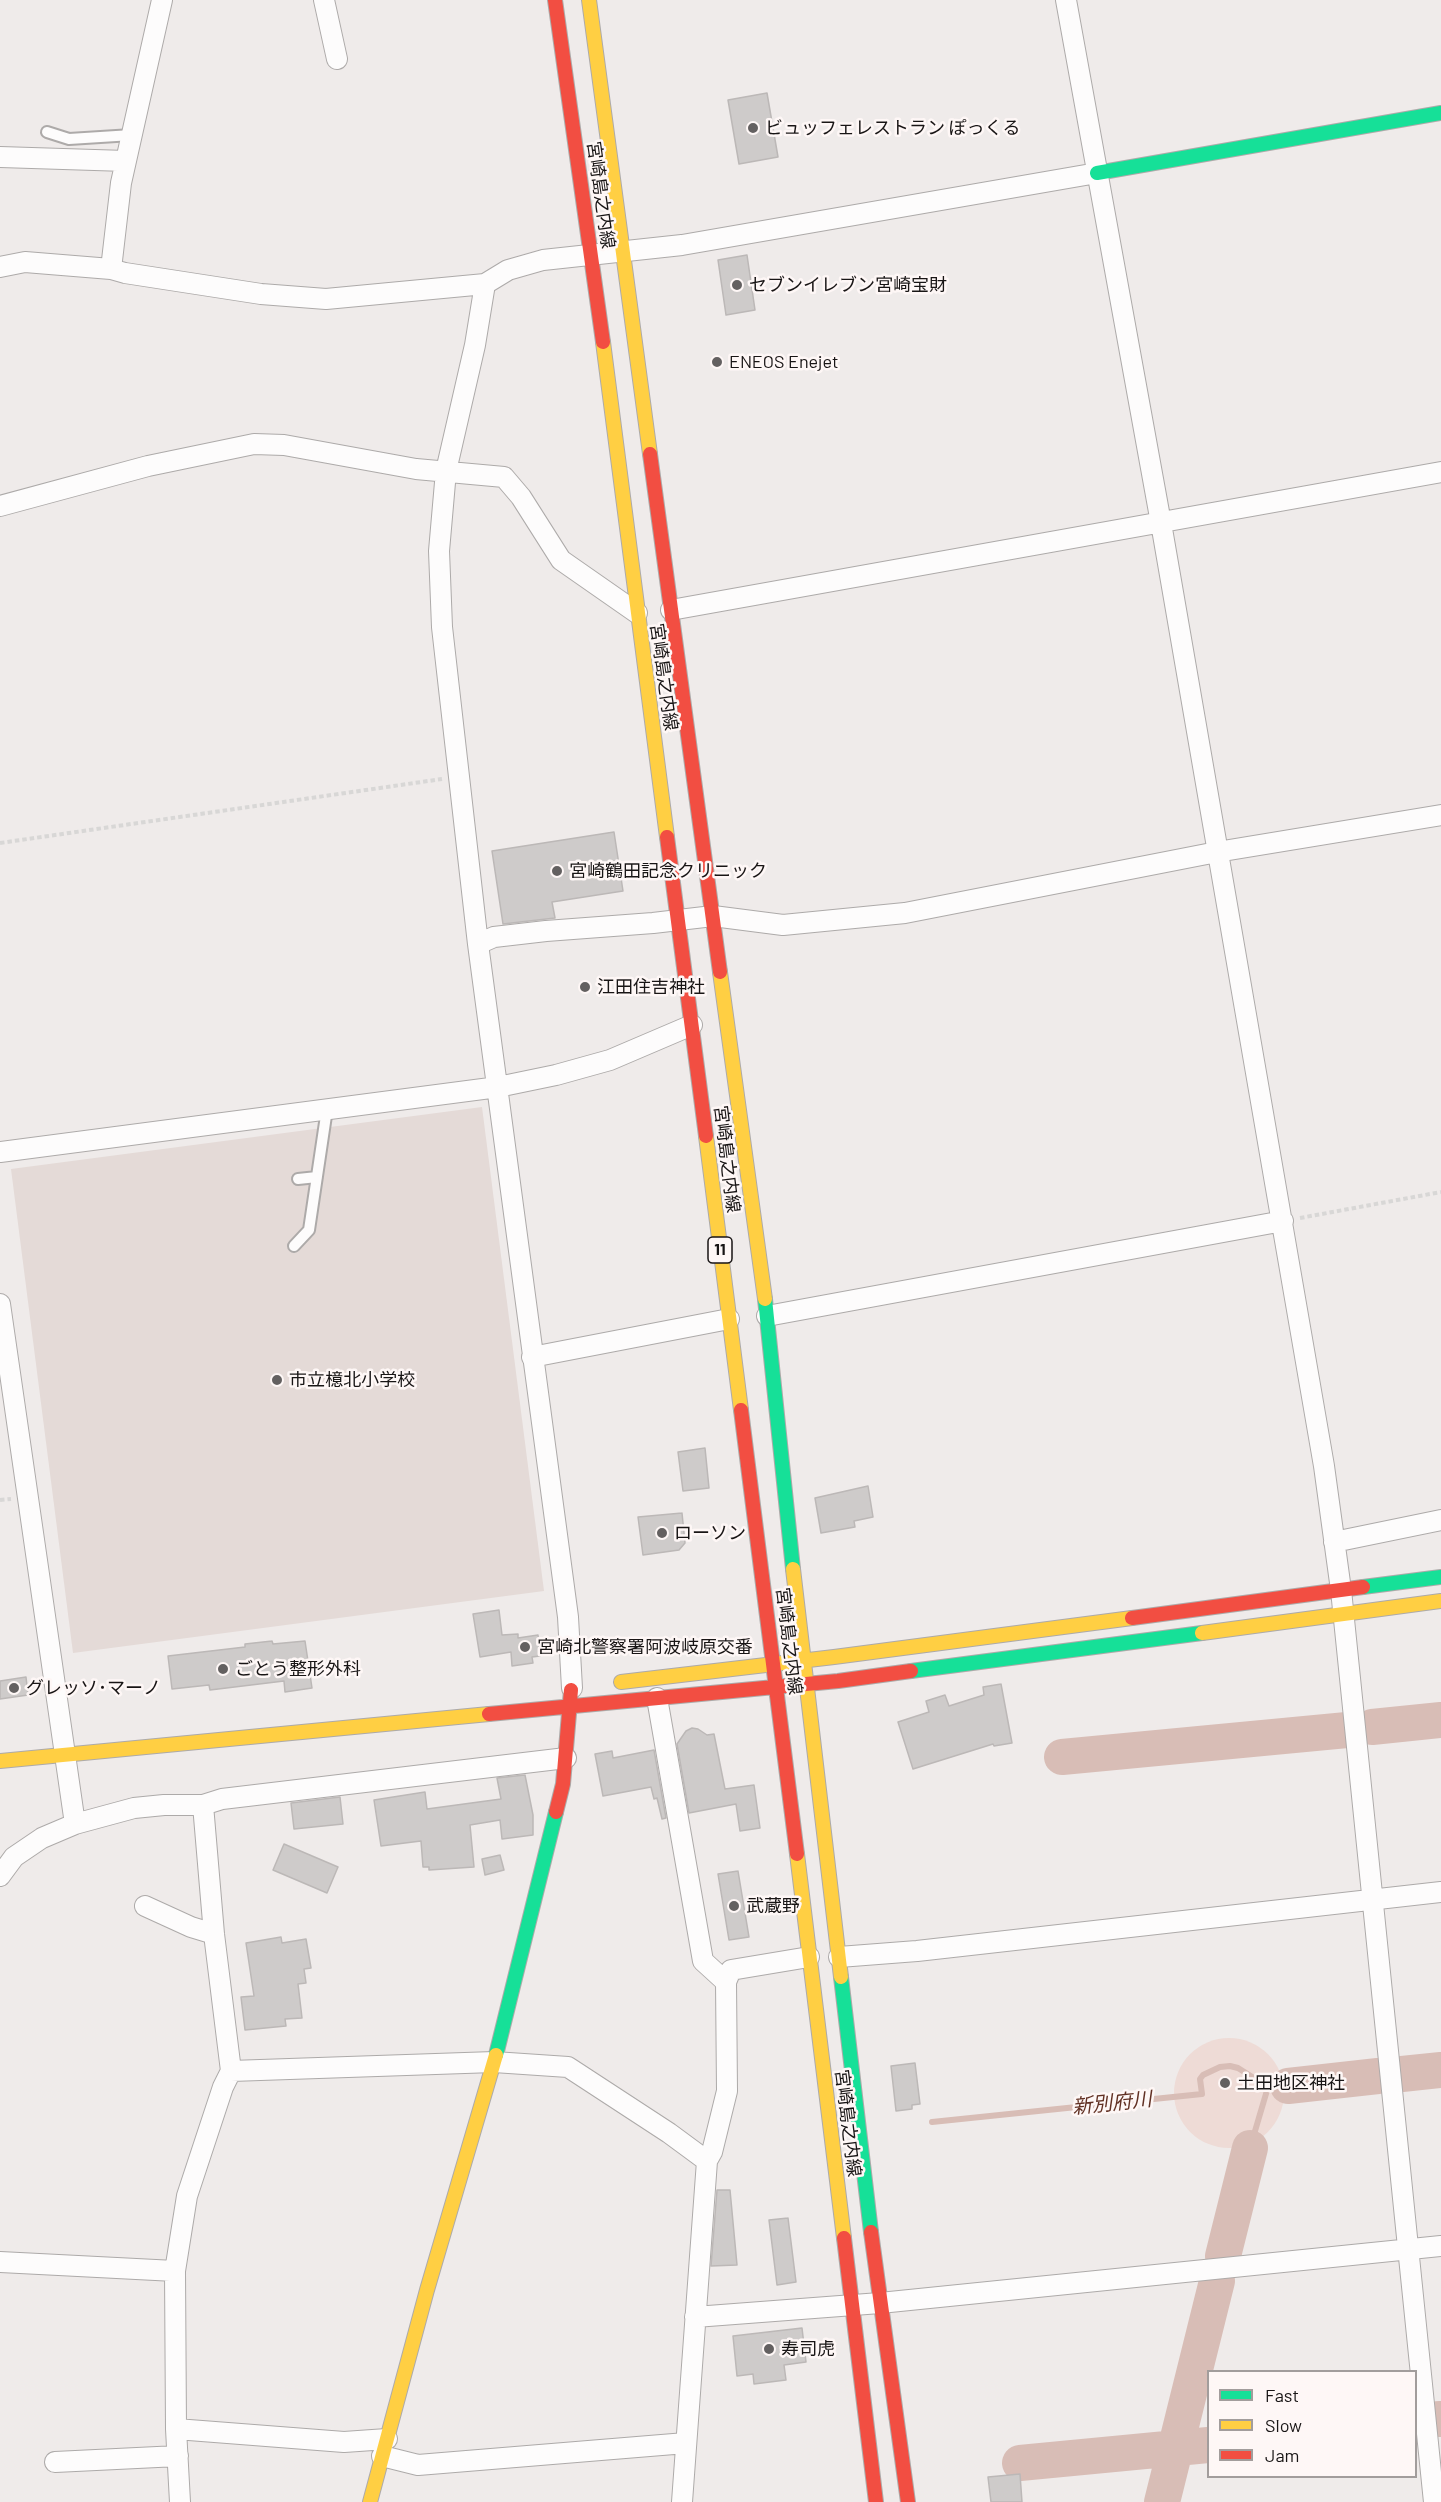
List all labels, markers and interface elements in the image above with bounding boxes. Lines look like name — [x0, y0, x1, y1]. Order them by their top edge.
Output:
place label: ビュッフェレストラン ぽっくる — [765, 117, 1021, 139]
marker: ビュッフェレストラン ぽっくる — [746, 121, 760, 135]
street label: 宮崎島之内線 — [583, 140, 619, 250]
place label: セブンイレブン宮崎宝財 — [749, 274, 947, 296]
marker: セブンイレブン宮崎宝財 — [730, 278, 744, 292]
place label: ENEOS Enejet — [729, 351, 838, 373]
marker: ENEOS Enejet — [710, 355, 724, 369]
street label: 宮崎島之内線 — [646, 622, 682, 732]
place label: 宮崎鶴田記念クリニック — [569, 860, 767, 882]
marker: 宮崎鶴田記念クリニック — [550, 864, 564, 878]
place label: 江田住吉神社 — [597, 976, 705, 998]
marker: 江田住吉神社 — [578, 980, 592, 994]
street label: 宮崎島之内線 — [710, 1104, 744, 1214]
road number: 11 — [708, 1237, 732, 1263]
place label: 市立檍北小学校 — [289, 1369, 415, 1391]
marker: 市立檍北小学校 — [270, 1373, 284, 1387]
place label: ローソン — [674, 1522, 746, 1544]
marker: ローソン — [655, 1526, 669, 1540]
street label: 宮崎島之内線 — [772, 1586, 806, 1696]
place label: 宮崎北警察署阿波岐原交番 — [537, 1636, 753, 1658]
marker: 宮崎北警察署阿波岐原交番 — [518, 1640, 532, 1654]
place label: ごとう整形外科 — [235, 1658, 361, 1680]
marker: ごとう整形外科 — [216, 1662, 230, 1676]
place label: グレッソ･マーノ — [26, 1677, 161, 1699]
marker: グレッソ･マーノ — [7, 1681, 21, 1695]
place label: 武蔵野 — [746, 1895, 800, 1917]
marker: 武蔵野 — [727, 1899, 741, 1913]
street label: 宮崎島之内線 — [831, 2068, 865, 2178]
place label: 土田地区神社 — [1237, 2072, 1345, 2094]
marker: 土田地区神社 — [1218, 2076, 1232, 2090]
water label: 新別府川 — [1071, 2087, 1153, 2119]
place label: 寿司虎 — [781, 2338, 835, 2360]
marker: 寿司虎 — [762, 2342, 776, 2356]
legend — [1207, 2370, 1417, 2478]
text: Fast — [1265, 2384, 1299, 2406]
text: Slow — [1265, 2414, 1302, 2436]
text: Jam — [1265, 2444, 1299, 2466]

